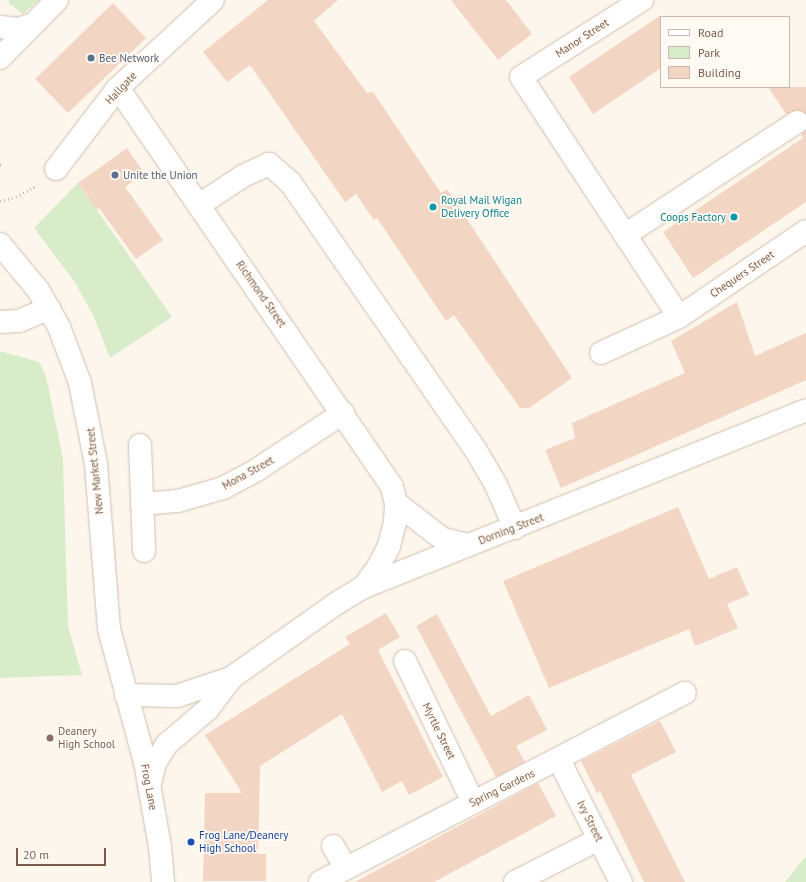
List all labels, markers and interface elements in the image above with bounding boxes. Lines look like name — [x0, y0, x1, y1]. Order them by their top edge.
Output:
street label: Manor Street — [553, 16, 611, 60]
legend — [660, 16, 790, 88]
text: Road — [698, 25, 723, 40]
text: Park — [698, 45, 720, 60]
place label: Bee Network — [99, 51, 159, 65]
marker: Bee Network — [86, 53, 96, 63]
text: Building — [698, 65, 741, 80]
street label: Hallgate — [103, 69, 139, 107]
place label: Unite the Union — [123, 168, 198, 182]
marker: Unite the Union — [110, 170, 120, 180]
place label: Royal Mail Wigan Delivery Office — [441, 194, 522, 220]
marker: Royal Mail Wigan Delivery Office — [428, 202, 438, 212]
place label: Coops Factory — [660, 210, 726, 224]
marker: Coops Factory — [729, 212, 739, 222]
street label: Chequers Street — [707, 248, 777, 300]
street label: Richmond Street — [233, 258, 289, 330]
street label: New Market Street — [84, 427, 106, 515]
street label: Mona Street — [220, 453, 276, 493]
street label: Dorning Street — [477, 511, 545, 547]
street label: Myrtle Street — [420, 700, 458, 762]
place label: Deanery High School — [58, 725, 115, 751]
marker: Deanery High School — [45, 733, 55, 743]
street label: Frog Lane — [138, 763, 160, 811]
street label: Spring Gardens — [467, 766, 537, 810]
street label: Ivy Street — [574, 798, 606, 844]
place label: Frog Lane/Deanery High School — [199, 829, 288, 855]
marker: Frog Lane/Deanery High School — [186, 837, 196, 847]
scale bar — [18, 840, 108, 866]
text: 20 m — [23, 847, 49, 862]

